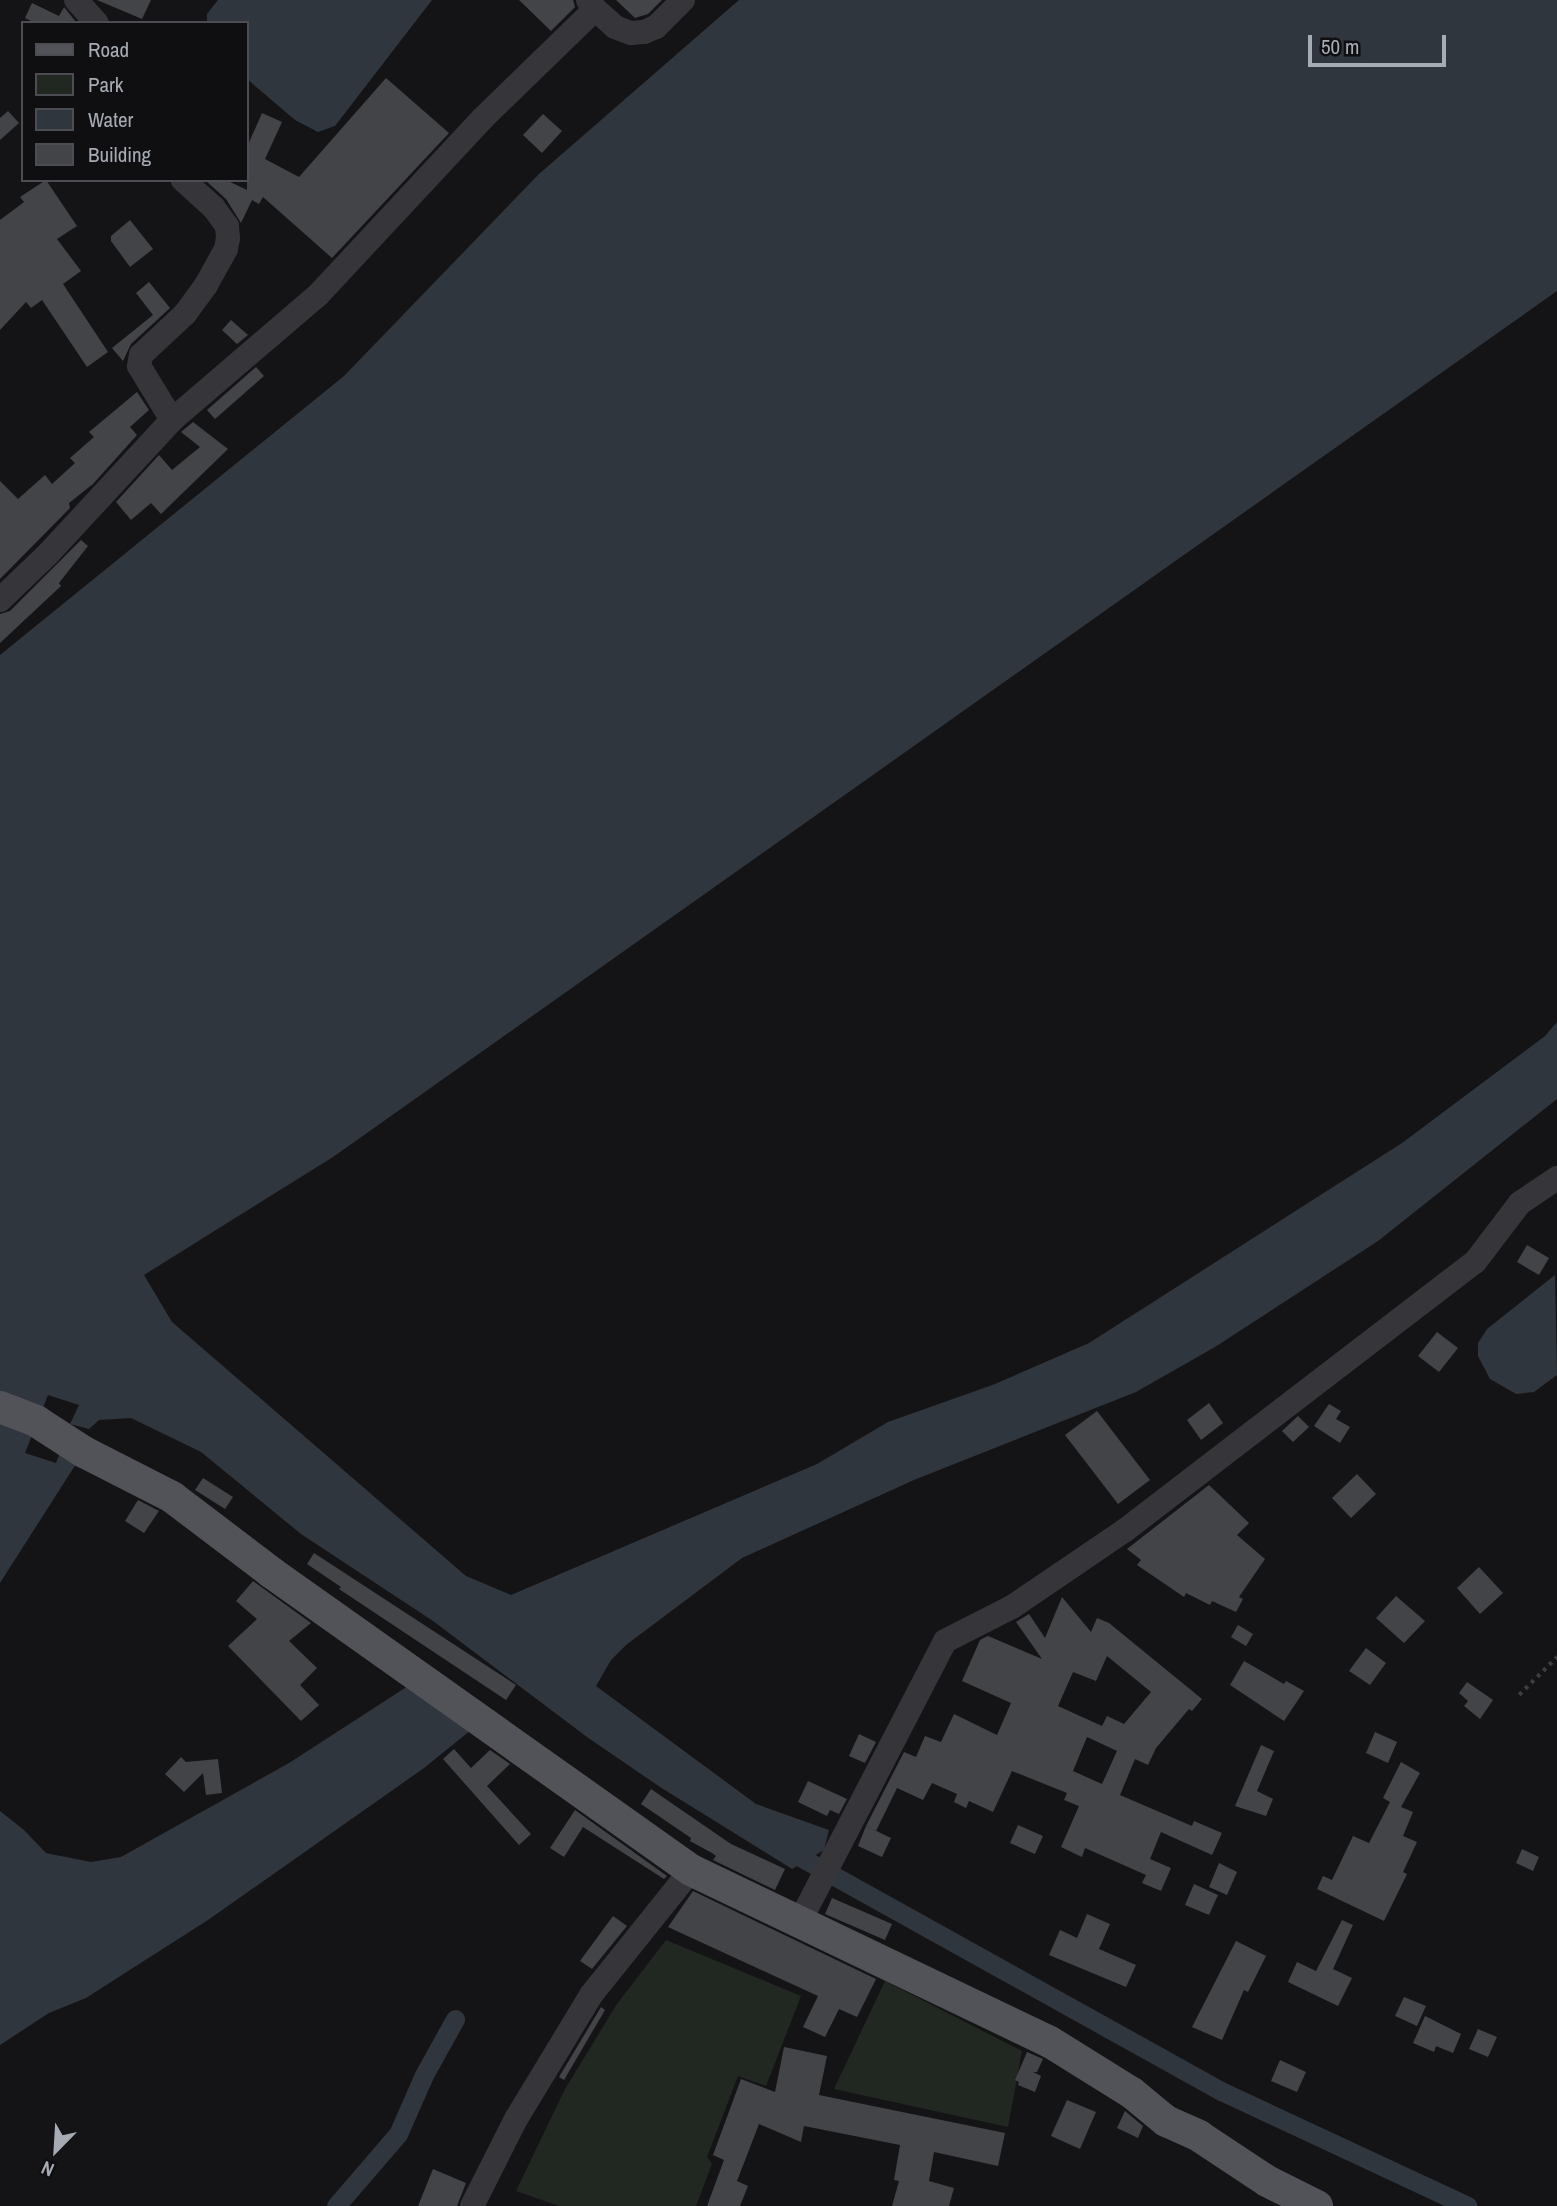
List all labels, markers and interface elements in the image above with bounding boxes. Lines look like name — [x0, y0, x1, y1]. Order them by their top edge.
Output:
legend — [21, 21, 248, 182]
scale bar — [1312, 21, 1450, 65]
text: 50 m — [1321, 32, 1359, 61]
text: Road — [88, 35, 129, 64]
text: Park — [88, 70, 123, 99]
text: Water — [88, 105, 133, 134]
text: Building — [88, 140, 151, 169]
north arrow — [21, 2115, 91, 2185]
text: N — [37, 2155, 58, 2183]

